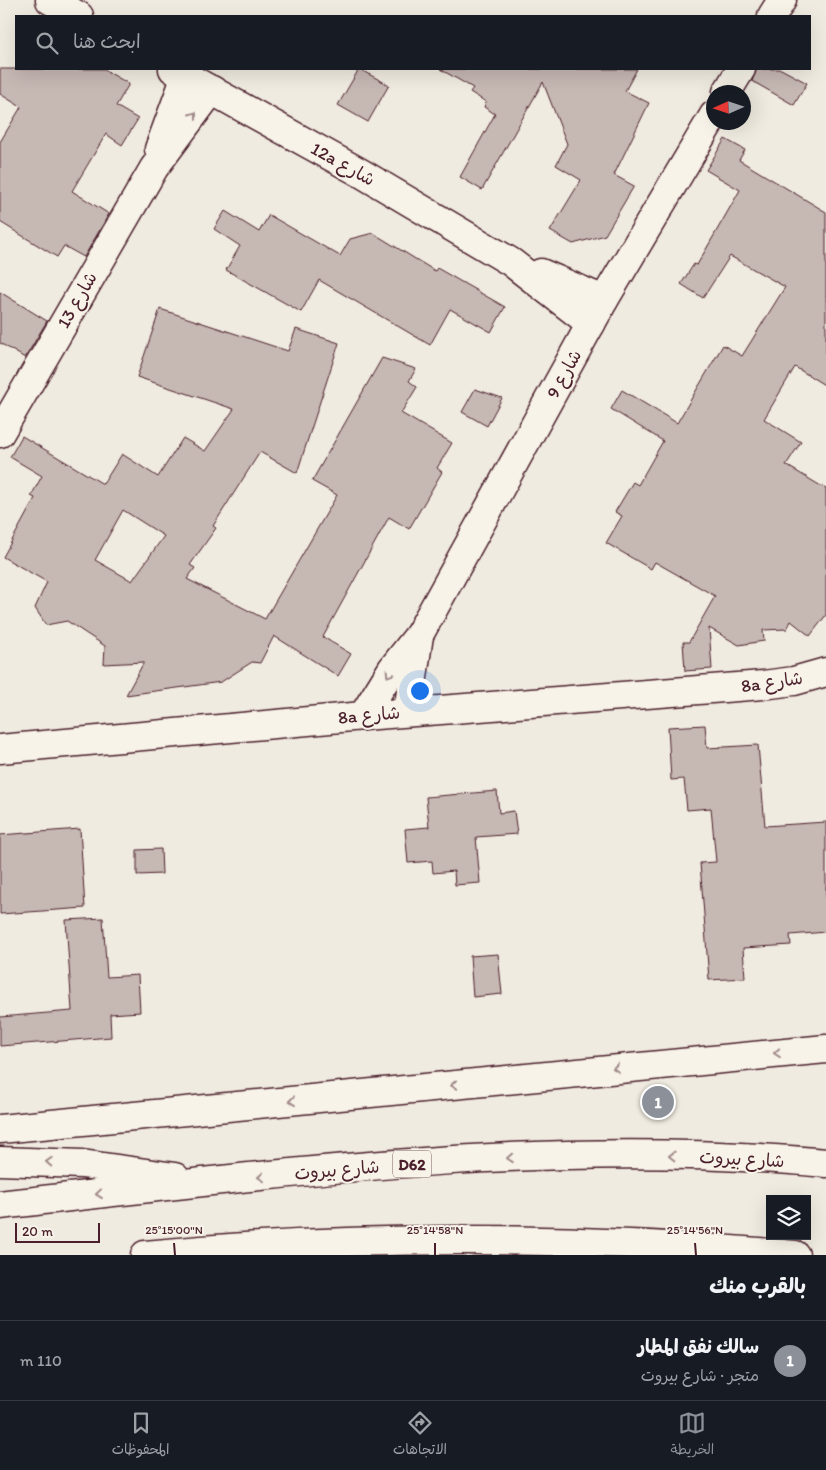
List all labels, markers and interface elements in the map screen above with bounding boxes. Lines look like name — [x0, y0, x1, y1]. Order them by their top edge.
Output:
search box — [15, 15, 811, 70]
icon: search — [33, 29, 61, 57]
text: ابحث هنا — [73, 30, 141, 53]
north arrow — [706, 85, 751, 130]
one-way arrow — [188, 111, 197, 121]
street label: 12a شارع — [306, 137, 379, 192]
street label: شارع 13 — [52, 268, 103, 332]
street label: شارع 9 — [542, 346, 587, 403]
street label: 8a شارع — [740, 667, 804, 698]
one-way arrow — [386, 668, 395, 677]
your location — [407, 678, 433, 704]
street label: 8a شارع — [337, 701, 401, 730]
one-way arrow — [773, 1047, 781, 1058]
one-way arrow — [611, 1062, 619, 1073]
one-way arrow — [450, 1079, 458, 1090]
pin: 1 — [642, 1083, 674, 1121]
one-way arrow — [288, 1095, 296, 1106]
street label: شارع بيروت — [699, 1146, 785, 1173]
road number: D62 — [393, 1150, 431, 1178]
one-way arrow — [668, 1151, 676, 1161]
one-way arrow — [506, 1152, 514, 1163]
street label: شارع بيروت — [294, 1155, 381, 1186]
one-way arrow — [45, 1157, 52, 1167]
one-way arrow — [256, 1171, 264, 1182]
one-way arrow — [95, 1188, 103, 1199]
map controls — [766, 1195, 811, 1240]
button: layers — [766, 1195, 811, 1240]
scale bar — [15, 1220, 100, 1243]
text: 20 m — [22, 1223, 53, 1240]
text: 25°15'00"N — [145, 1223, 203, 1237]
text: 25°14'58"N — [407, 1223, 463, 1237]
text: 25°14'56"N — [667, 1223, 723, 1237]
text: بالقرب منك — [709, 1273, 806, 1298]
text: سالك نفق المطار — [638, 1335, 759, 1358]
text: 110 m — [20, 1351, 62, 1370]
text: 1 — [786, 1351, 794, 1370]
text: متجر · شارع بيروت — [641, 1366, 759, 1385]
tab: المحفوظات — [112, 1409, 169, 1462]
tab: الاتجاهات — [393, 1409, 447, 1462]
tab: الخريطة — [671, 1409, 714, 1462]

